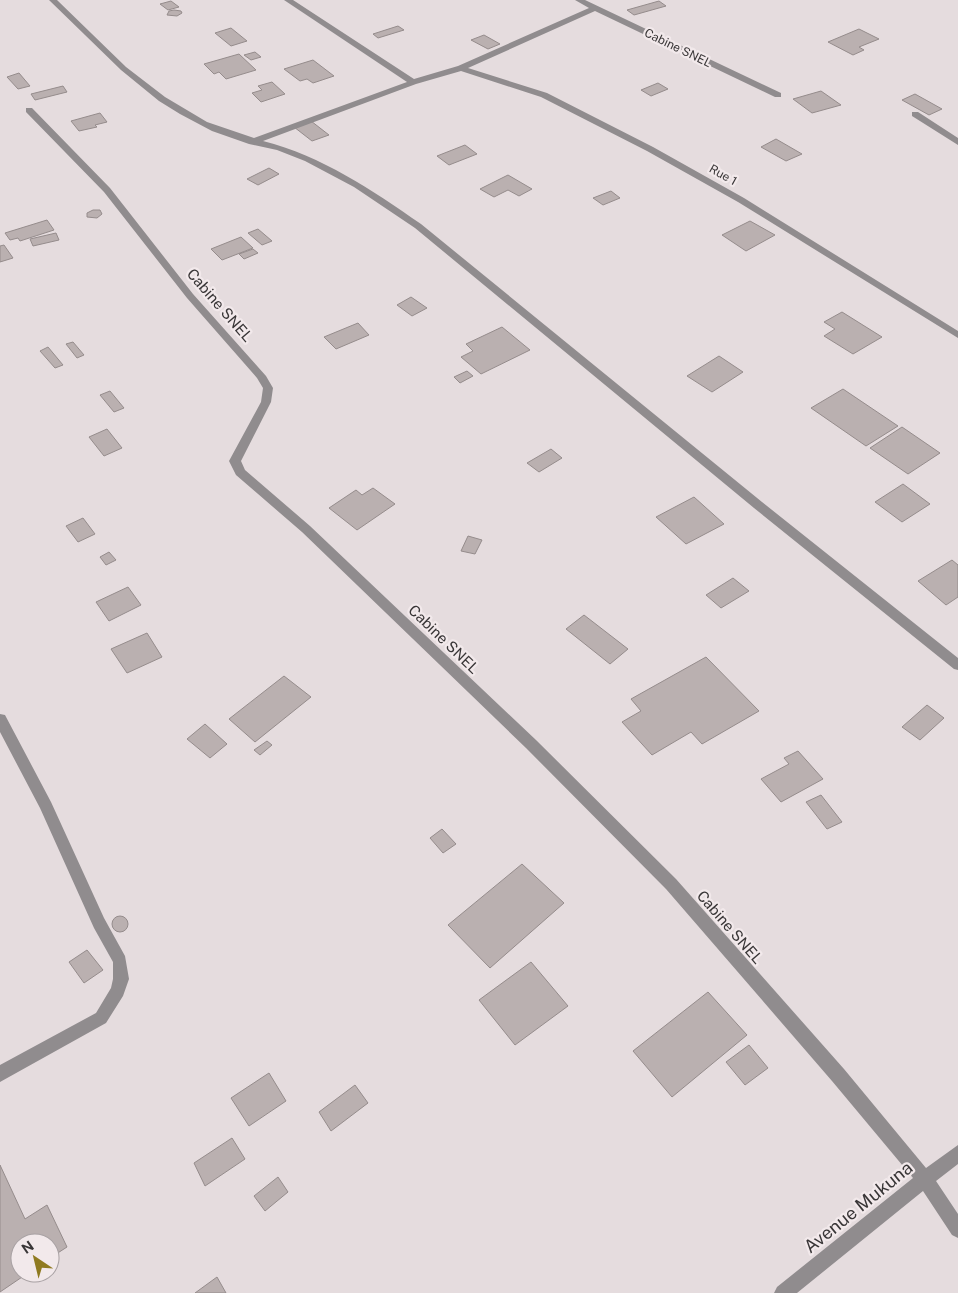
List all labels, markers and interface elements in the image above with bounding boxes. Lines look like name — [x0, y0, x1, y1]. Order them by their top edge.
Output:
street label: Cabine SNEL — [642, 26, 714, 70]
street label: Rue 1 — [707, 162, 739, 188]
street label: Cabine SNEL — [184, 265, 256, 345]
street label: Cabine SNEL — [405, 601, 483, 677]
street label: Cabine SNEL — [694, 887, 766, 967]
street label: Avenue Mukuna — [800, 1157, 916, 1257]
north arrow — [10, 1233, 60, 1283]
text: N — [18, 1238, 37, 1257]

